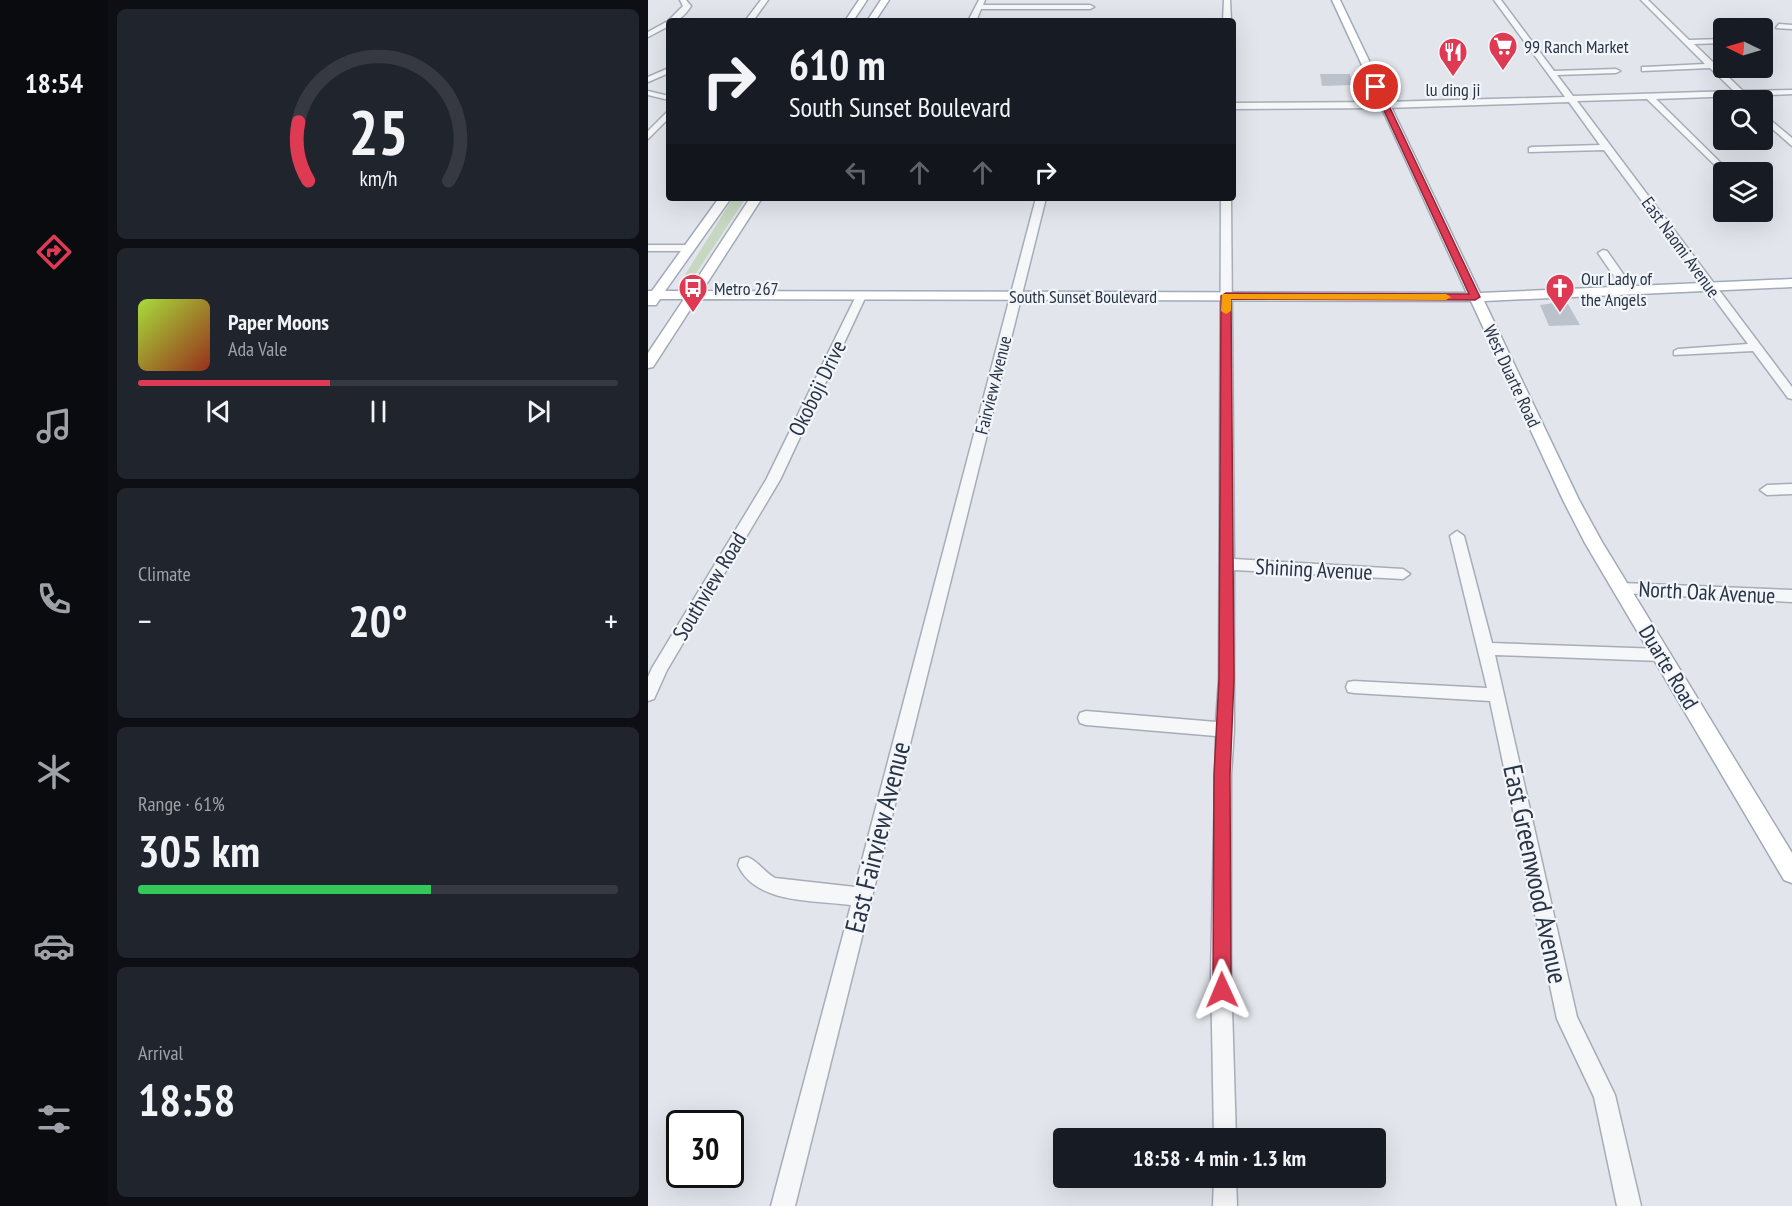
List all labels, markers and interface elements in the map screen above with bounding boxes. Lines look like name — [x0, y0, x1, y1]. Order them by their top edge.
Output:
north arrow — [1713, 18, 1773, 78]
map controls — [1713, 18, 1773, 222]
supermarket icon: 99 Ranch Market — [1487, 30, 1519, 72]
place label: 99 Ranch Market — [1524, 35, 1629, 58]
restaurant icon: lu ding ji — [1437, 36, 1469, 78]
text: 610 m — [789, 37, 886, 92]
icon: right — [690, 42, 768, 120]
pin — [1350, 61, 1401, 112]
text: 18:54 — [25, 66, 83, 100]
icon: arrive — [1359, 70, 1392, 103]
place label: lu ding ji — [1426, 78, 1480, 101]
text: South Sunset Boulevard — [789, 90, 1011, 124]
button: search — [1713, 90, 1773, 150]
text: 25 — [348, 91, 408, 172]
icon: left — [840, 156, 873, 189]
icon: ahead — [903, 156, 936, 189]
icon: ahead — [966, 156, 999, 189]
icon: right — [1029, 156, 1062, 189]
button: layers — [1713, 162, 1773, 222]
text: km/h — [359, 165, 397, 193]
street label: East Naomi Avenue — [1637, 192, 1725, 302]
icon: directions — [33, 231, 75, 273]
place label: Our Lady of the Angels — [1581, 267, 1653, 311]
bus stop icon: Metro 267 — [677, 272, 709, 314]
church icon: Our Lady of the Angels — [1544, 272, 1576, 314]
place label: Metro 267 — [714, 277, 779, 300]
street label: South Sunset Boulevard — [1009, 285, 1157, 308]
text: Paper Moons — [228, 308, 329, 336]
street label: West Duarte Road — [1478, 321, 1546, 431]
street label: Fairview Avenue — [970, 333, 1016, 437]
text: Ada Vale — [228, 336, 287, 362]
street label: Okoboji Drive — [782, 336, 852, 440]
icon: previous — [202, 395, 235, 428]
icon: pause — [362, 395, 395, 428]
icon: next — [522, 395, 555, 428]
icon: music — [33, 405, 75, 447]
street label: Southview Road — [666, 527, 752, 645]
street label: Shining Avenue — [1255, 552, 1373, 586]
text: Climate — [138, 561, 191, 587]
street label: North Oak Avenue — [1638, 574, 1776, 610]
icon: phone — [33, 578, 75, 620]
text: 20° — [348, 591, 408, 649]
text: − — [138, 599, 152, 642]
text: + — [604, 599, 618, 642]
street label: Duarte Road — [1633, 620, 1705, 714]
street label: East Fairview Avenue — [837, 738, 917, 936]
icon: climate — [33, 751, 75, 793]
street label: East Greenwood Avenue — [1496, 761, 1576, 987]
text: Range · 61% — [138, 791, 225, 817]
text: 305 km — [138, 821, 260, 879]
icon: car — [33, 925, 75, 967]
position arrow — [1190, 958, 1254, 1022]
text: Arrival — [138, 1040, 183, 1066]
text: 18:58 — [138, 1070, 235, 1128]
icon: filters — [33, 1098, 75, 1140]
speed limit sign: 30 — [666, 1110, 744, 1188]
text: 18:58 · 4 min · 1.3 km — [1133, 1144, 1306, 1172]

